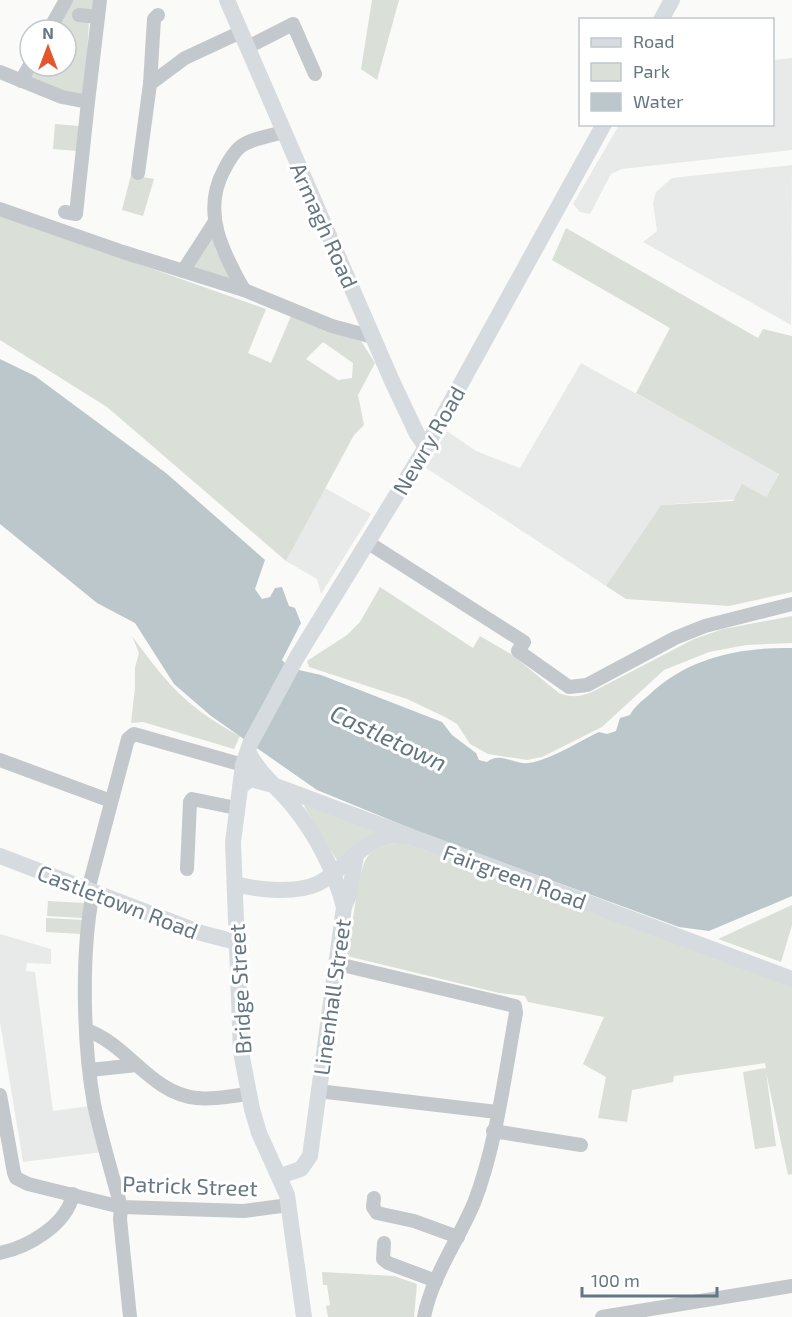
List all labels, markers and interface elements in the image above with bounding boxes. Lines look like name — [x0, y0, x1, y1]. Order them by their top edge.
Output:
north arrow — [18, 18, 78, 78]
legend — [579, 18, 774, 126]
text: N — [42, 23, 54, 42]
text: Road — [633, 30, 674, 52]
text: Park — [633, 60, 670, 82]
text: Water — [633, 90, 683, 112]
street label: Armagh Road — [286, 158, 364, 292]
street label: Newry Road — [386, 381, 470, 499]
water label: Castletown — [326, 697, 452, 777]
street label: Fairgreen Road — [440, 838, 590, 914]
street label: Castletown Road — [34, 858, 202, 944]
street label: Linenhall Street — [307, 917, 355, 1077]
street label: Bridge Street — [223, 923, 255, 1055]
street label: Patrick Street — [122, 1170, 258, 1200]
scale bar — [582, 1260, 717, 1298]
text: 100 m — [591, 1269, 640, 1291]

